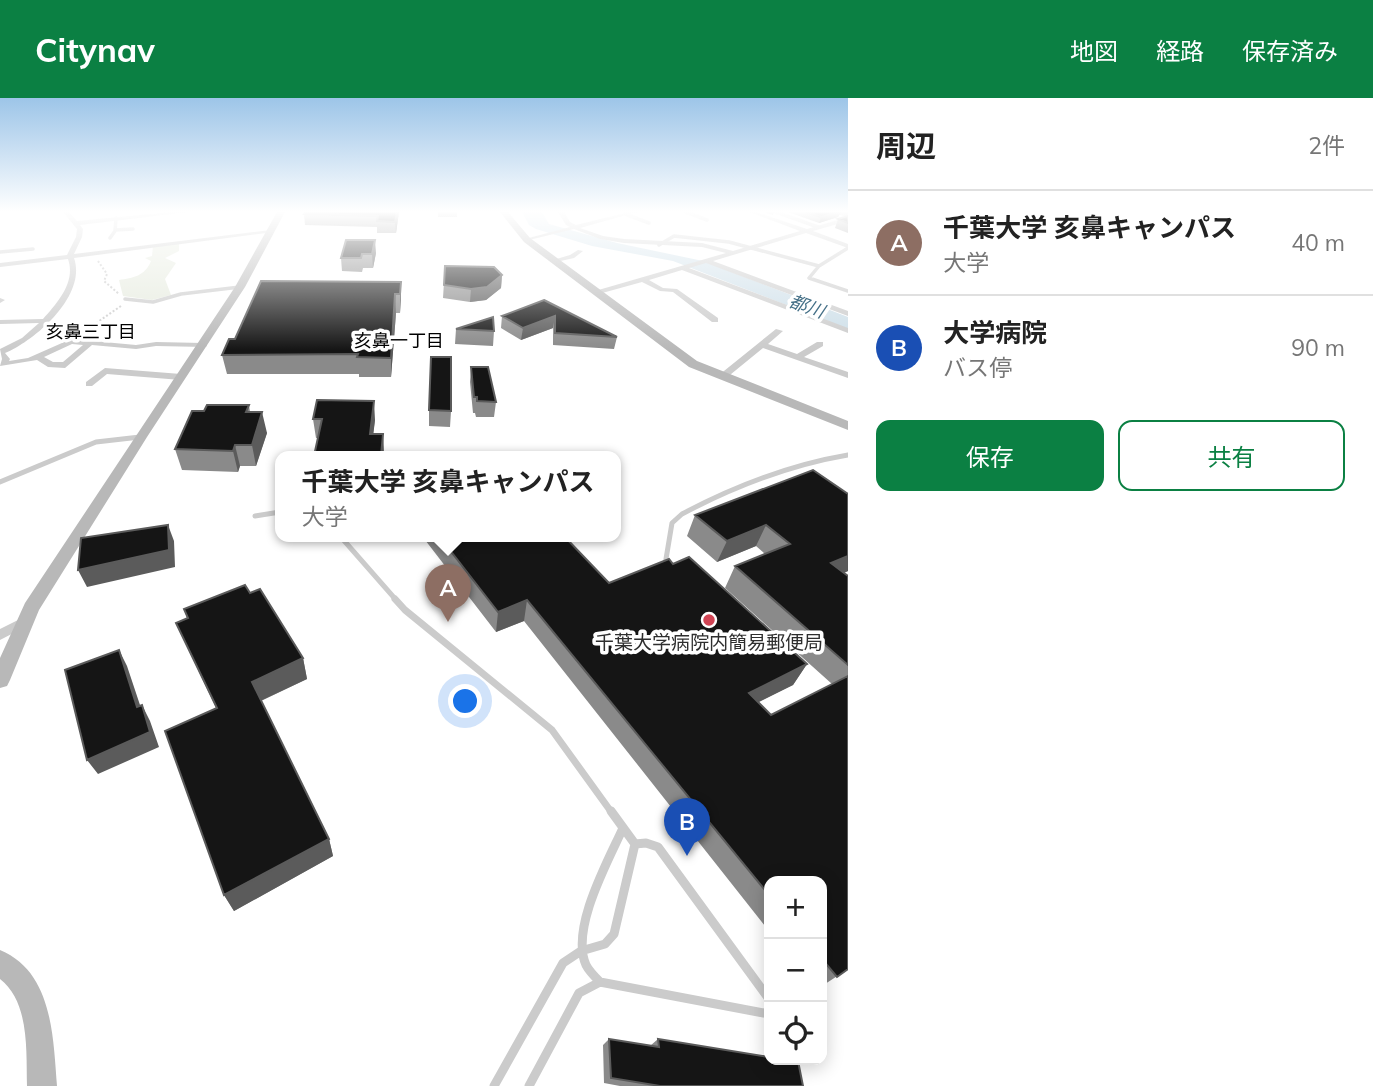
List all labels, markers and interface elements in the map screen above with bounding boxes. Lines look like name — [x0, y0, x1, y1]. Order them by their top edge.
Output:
text: Citynav — [35, 29, 155, 70]
text: 地図 — [1070, 36, 1118, 66]
text: 経路 — [1156, 36, 1204, 66]
text: 保存済み — [1242, 36, 1338, 66]
text: 周辺 — [876, 127, 936, 165]
text: 2件 — [1308, 131, 1345, 160]
text: 千葉大学 亥鼻キャンパス — [943, 211, 1236, 244]
text: A — [890, 228, 908, 257]
text: 40 m — [1291, 228, 1345, 257]
text: 大学 — [943, 248, 989, 277]
water label: 都川 — [786, 289, 830, 324]
text: 大学病院 — [943, 316, 1047, 349]
district label: 亥鼻三丁目 — [46, 320, 136, 343]
district label: 亥鼻一丁目 — [354, 329, 444, 352]
text: B — [891, 333, 907, 362]
text: 90 m — [1291, 333, 1345, 362]
text: バス停 — [943, 353, 1012, 382]
button: 保存 — [876, 420, 1104, 491]
button: 共有 — [1118, 420, 1345, 491]
popup — [275, 451, 621, 542]
text: 千葉大学 亥鼻キャンパス — [301, 465, 595, 498]
text: 大学 — [301, 502, 347, 531]
pin: A — [425, 564, 471, 622]
marker: 千葉大学病院内簡易郵便局 — [701, 612, 717, 628]
place label: 千葉大学病院内簡易郵便局 — [595, 630, 823, 654]
your location — [448, 684, 482, 718]
pin: B — [664, 798, 710, 856]
map controls — [764, 876, 827, 1065]
button: + — [764, 876, 827, 939]
button: − — [764, 939, 827, 1002]
button: locate — [764, 1002, 827, 1065]

